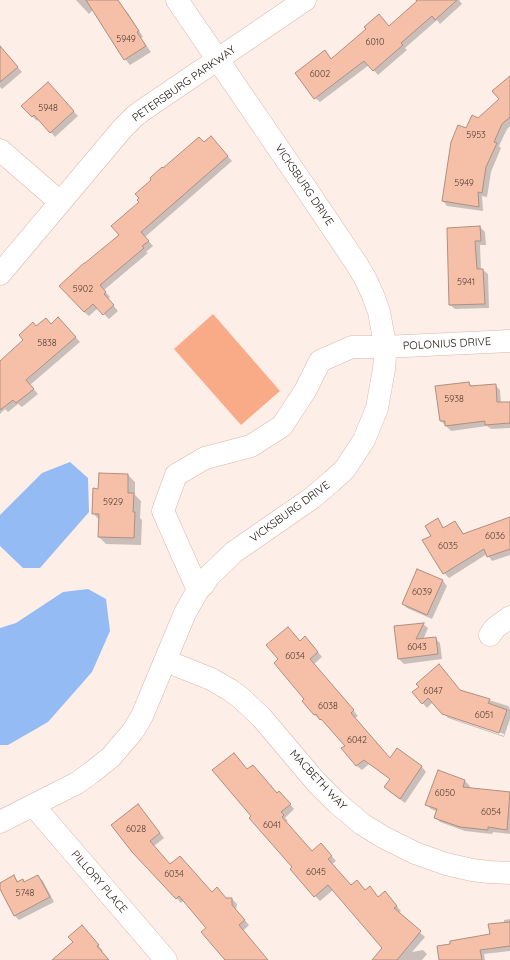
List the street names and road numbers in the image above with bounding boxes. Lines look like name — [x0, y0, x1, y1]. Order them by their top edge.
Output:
street label: PETERSBURG PARKWAY — [130, 43, 238, 125]
street label: VICKSBURG DRIVE — [272, 142, 336, 228]
street label: POLONIUS DRIVE — [403, 335, 491, 353]
street label: VICKSBURG DRIVE — [248, 479, 332, 545]
street label: MACBETH WAY — [287, 747, 349, 813]
street label: PILLORY PLACE — [68, 848, 130, 916]

